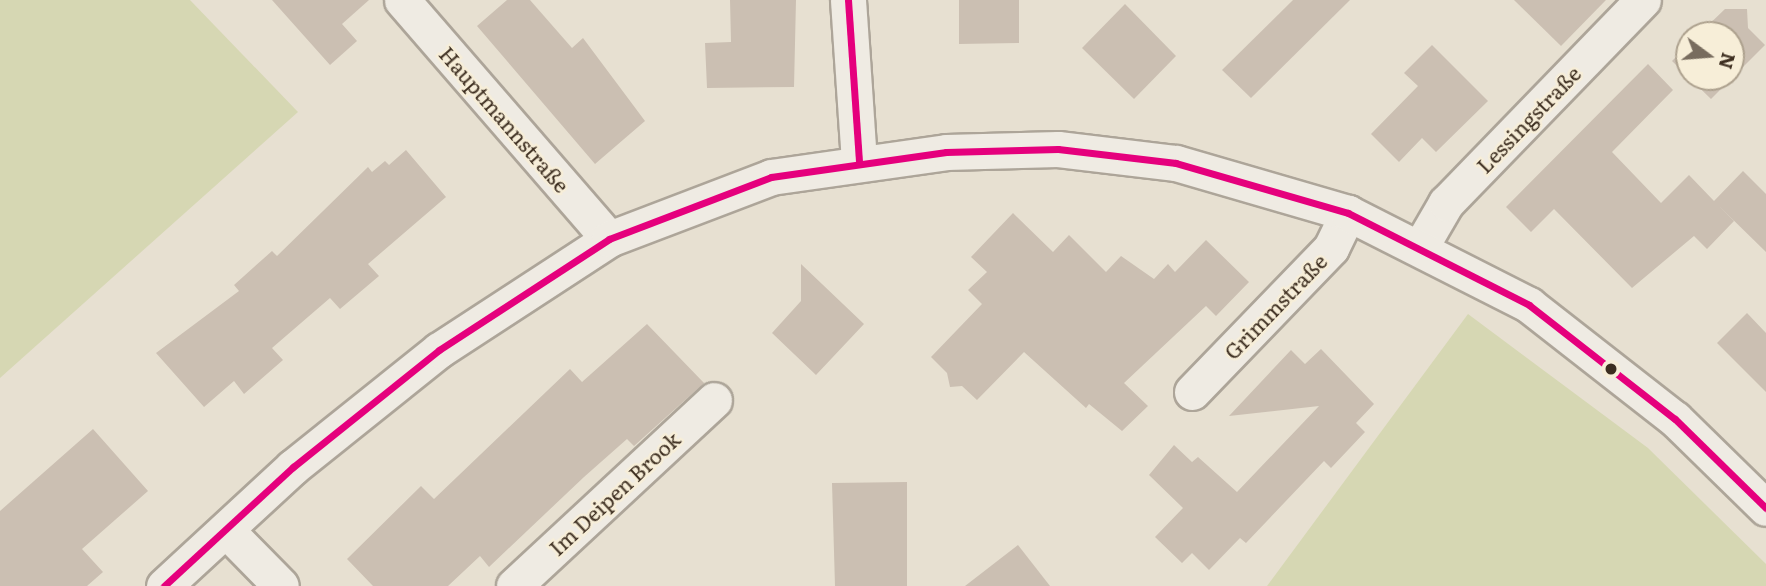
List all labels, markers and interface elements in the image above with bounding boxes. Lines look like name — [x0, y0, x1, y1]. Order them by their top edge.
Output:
north arrow — [1675, 21, 1745, 91]
street label: Hauptmannstraße — [435, 41, 575, 197]
text: N — [1713, 50, 1744, 73]
street label: Lessingstraße — [1471, 60, 1585, 178]
street label: Grimmstraße — [1218, 248, 1332, 364]
unlabelled marker — [1604, 362, 1618, 376]
street label: Im Deipen Brook — [543, 426, 685, 560]

